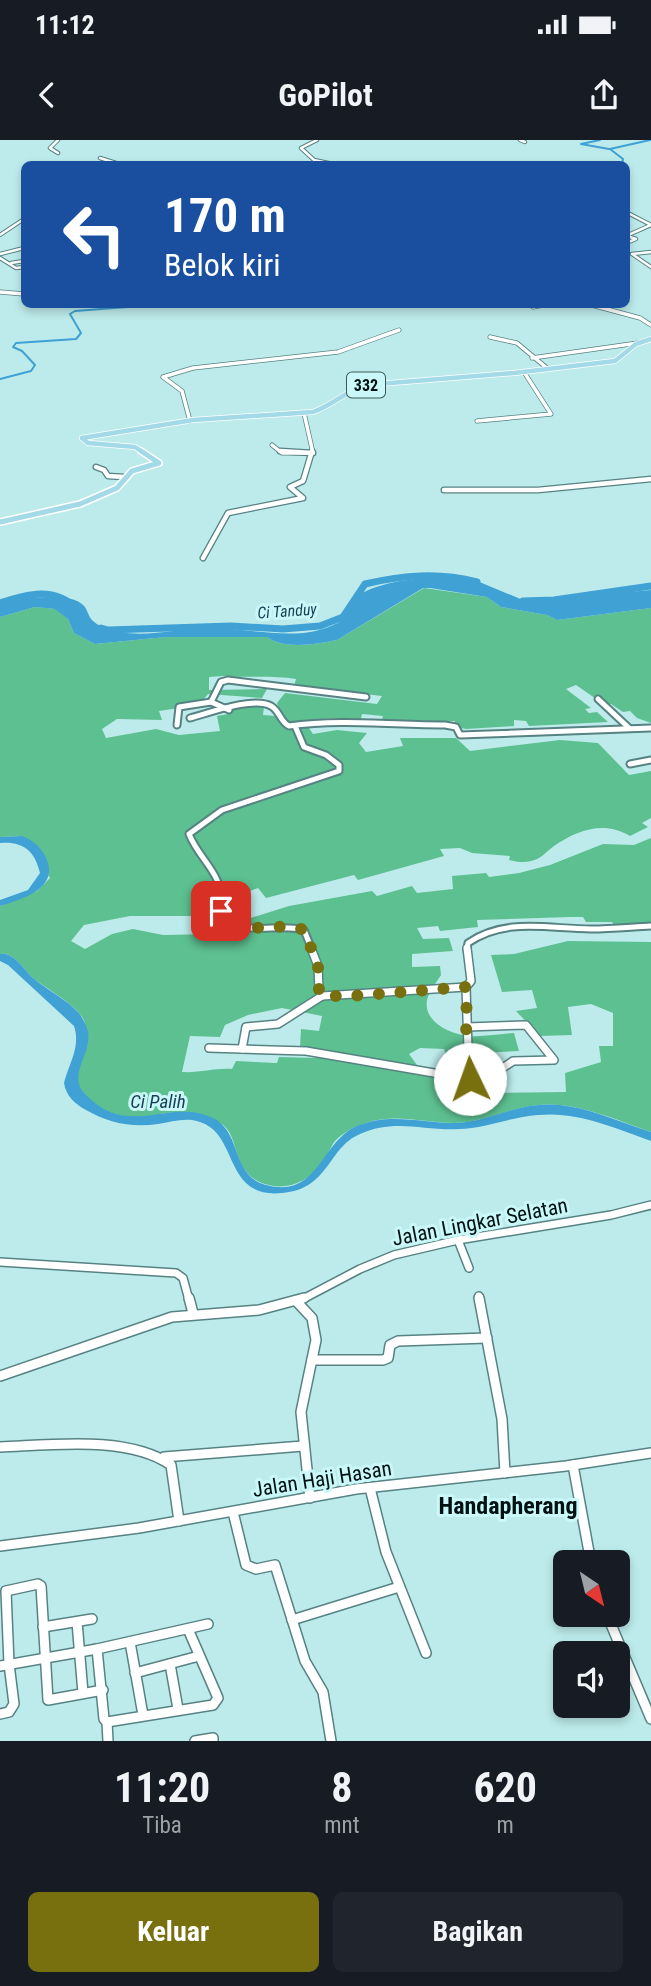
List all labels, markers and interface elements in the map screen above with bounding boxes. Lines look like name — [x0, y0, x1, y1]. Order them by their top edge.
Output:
text: 11:12 — [35, 10, 95, 40]
icon: back — [28, 76, 66, 114]
text: GoPilot — [278, 76, 373, 114]
icon: share — [585, 76, 623, 114]
text: 170 m — [164, 187, 286, 244]
icon: left — [49, 189, 140, 280]
text: Belok kiri — [164, 246, 281, 284]
road number: 332 — [347, 372, 385, 398]
water label: Ci Tanduy — [257, 599, 318, 623]
pin — [191, 881, 251, 941]
icon: arrive — [202, 892, 240, 930]
position arrow — [433, 1042, 507, 1116]
water label: Ci Palih — [130, 1090, 186, 1113]
street label: Jalan Lingkar Selatan — [390, 1193, 570, 1251]
street label: Jalan Haji Hasan — [251, 1456, 393, 1502]
district label: Handapherang — [438, 1492, 578, 1520]
north arrow — [553, 1550, 630, 1628]
map controls — [553, 1550, 630, 1718]
button: sound — [553, 1641, 630, 1718]
text: 11:20 — [114, 1763, 210, 1812]
text: 8 — [331, 1763, 352, 1812]
text: 620 — [473, 1763, 537, 1812]
text: Tiba — [142, 1812, 182, 1839]
text: mnt — [324, 1812, 359, 1839]
text: m — [497, 1812, 514, 1839]
button: Keluar — [28, 1892, 319, 1972]
button: Bagikan — [333, 1892, 623, 1972]

